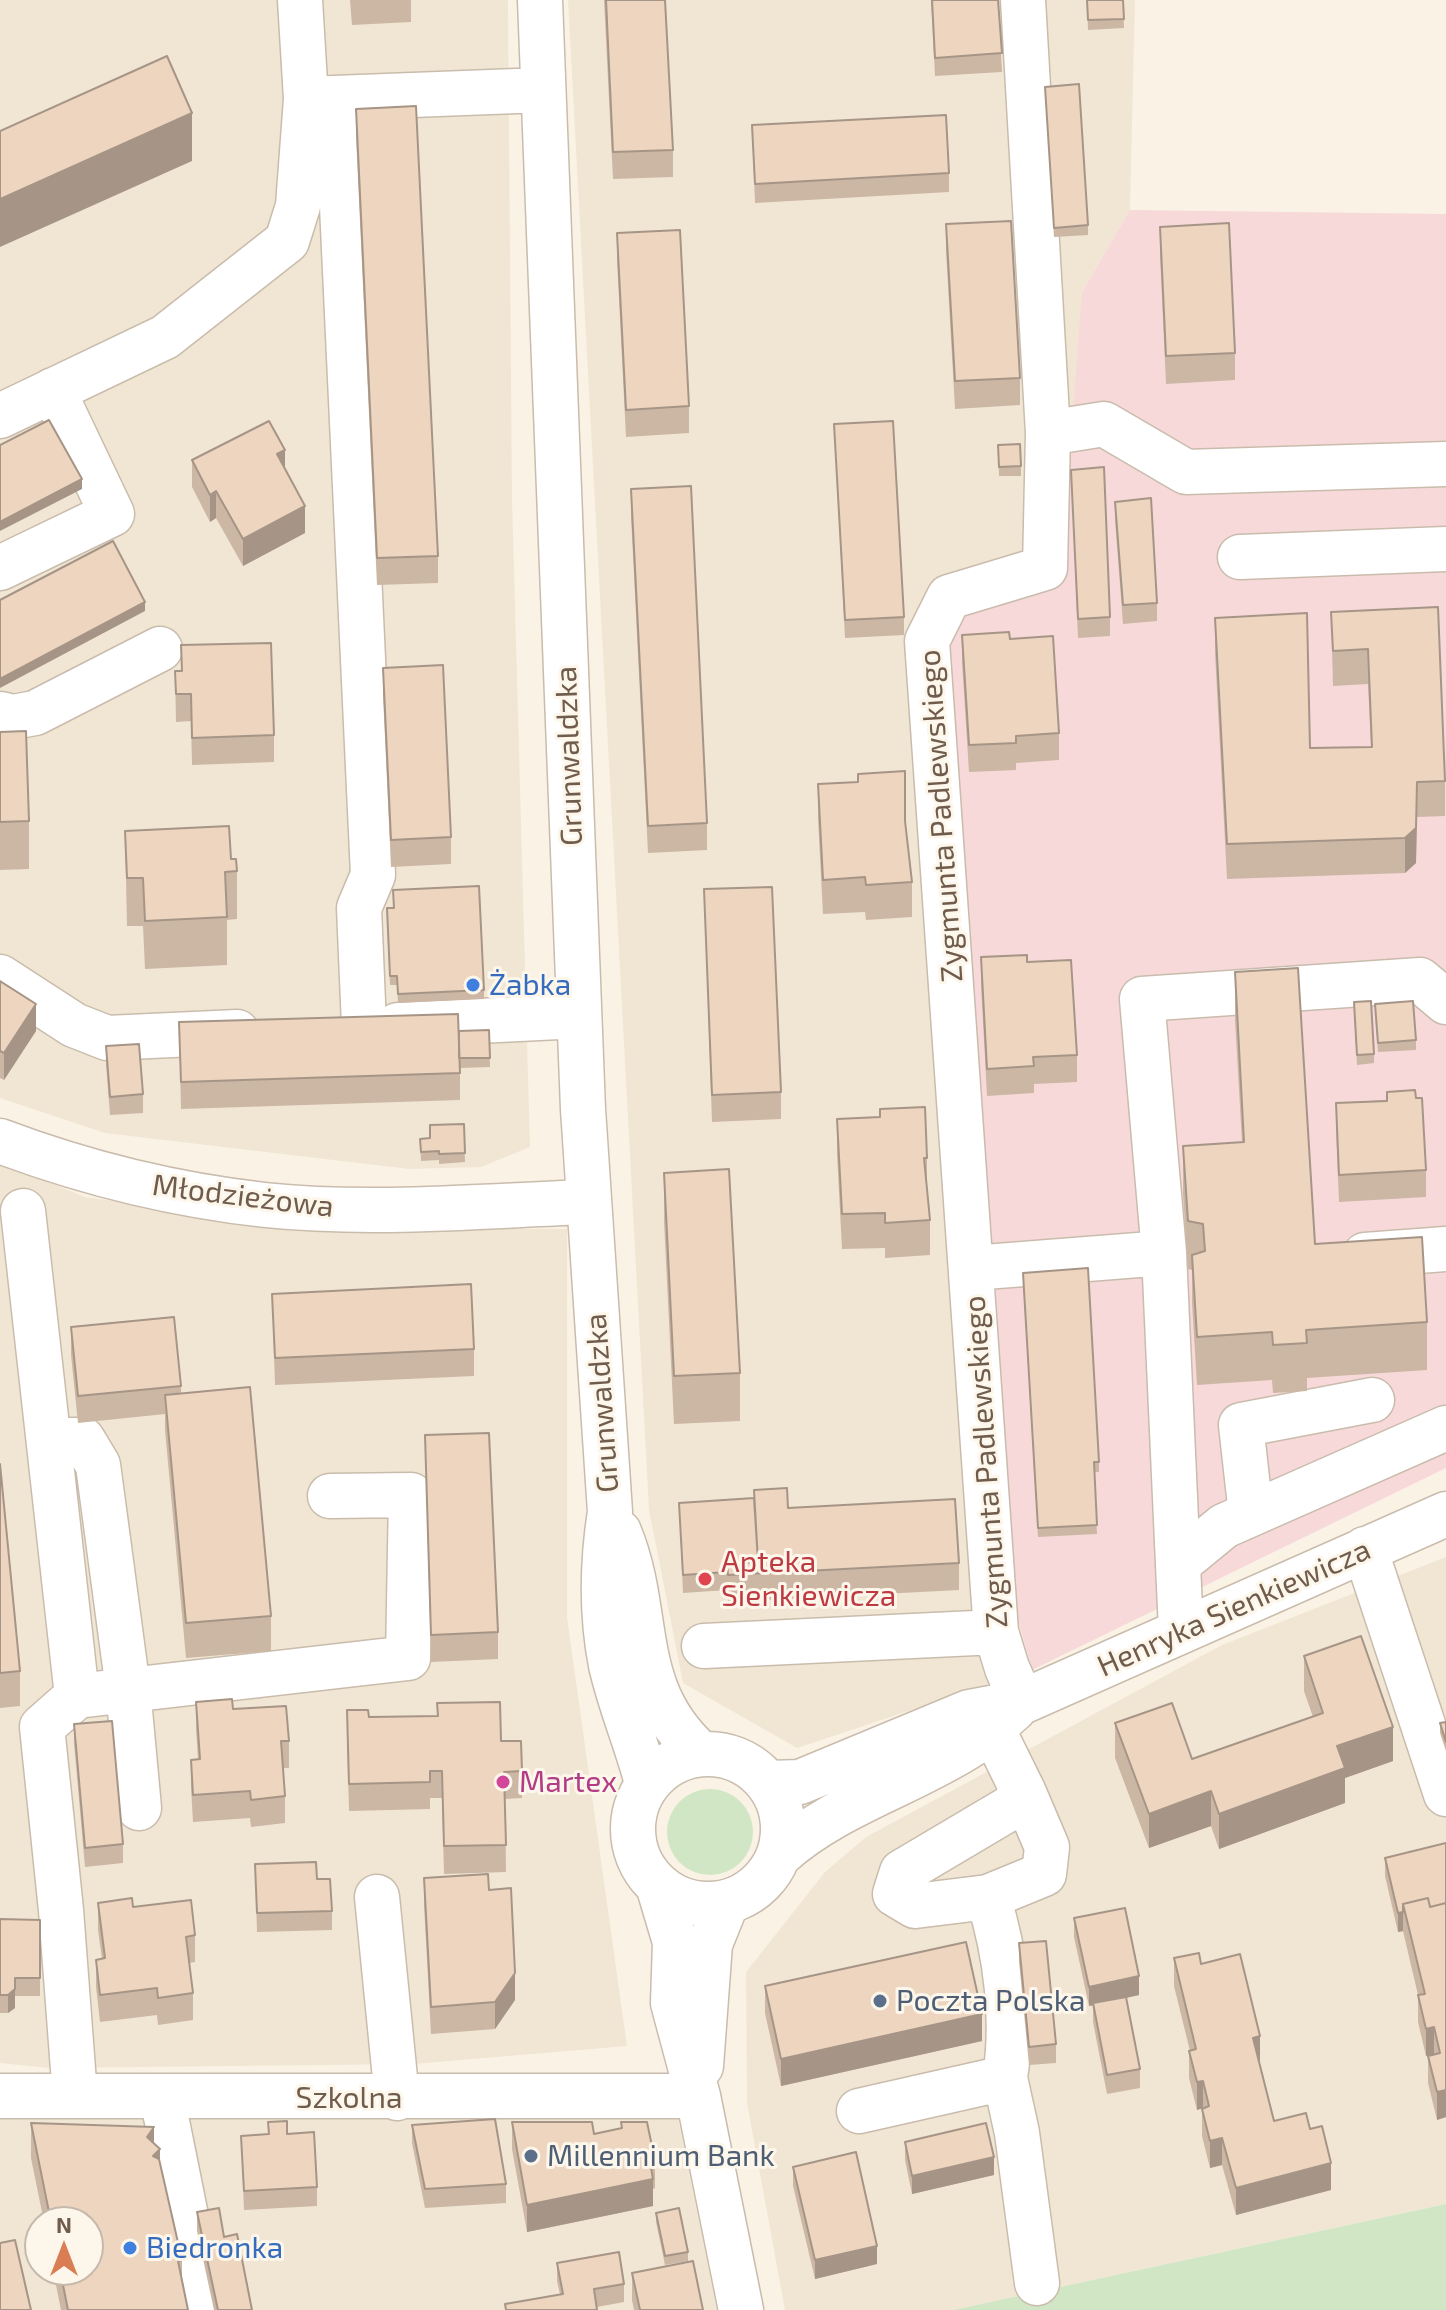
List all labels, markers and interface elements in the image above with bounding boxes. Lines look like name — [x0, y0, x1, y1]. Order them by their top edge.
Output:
street label: Zygmunta Padlewskiego — [911, 648, 971, 984]
street label: Grunwaldzka — [548, 666, 590, 846]
place label: Żabka — [489, 967, 571, 1003]
marker: Żabka — [464, 976, 482, 994]
street label: Młodzieżowa — [150, 1167, 336, 1225]
street label: Zygmunta Padlewskiego — [956, 1294, 1016, 1630]
street label: Grunwaldzka — [578, 1312, 626, 1494]
street label: Henryka Sienkiewicza — [1092, 1532, 1376, 1684]
place label: Apteka Sienkiewicza — [721, 1544, 896, 1614]
marker: Apteka Sienkiewicza — [696, 1570, 714, 1588]
place label: Martex — [519, 1764, 617, 1800]
marker: Martex — [494, 1773, 512, 1791]
place label: Poczta Polska — [896, 1983, 1086, 2019]
marker: Poczta Polska — [871, 1992, 889, 2010]
street label: Szkolna — [296, 2080, 402, 2116]
place label: Millennium Bank — [547, 2138, 775, 2174]
marker: Millennium Bank — [522, 2147, 540, 2165]
north arrow — [24, 2206, 104, 2286]
text: N — [56, 2211, 72, 2237]
place label: Biedronka — [146, 2230, 283, 2266]
marker: Biedronka — [121, 2239, 139, 2257]

